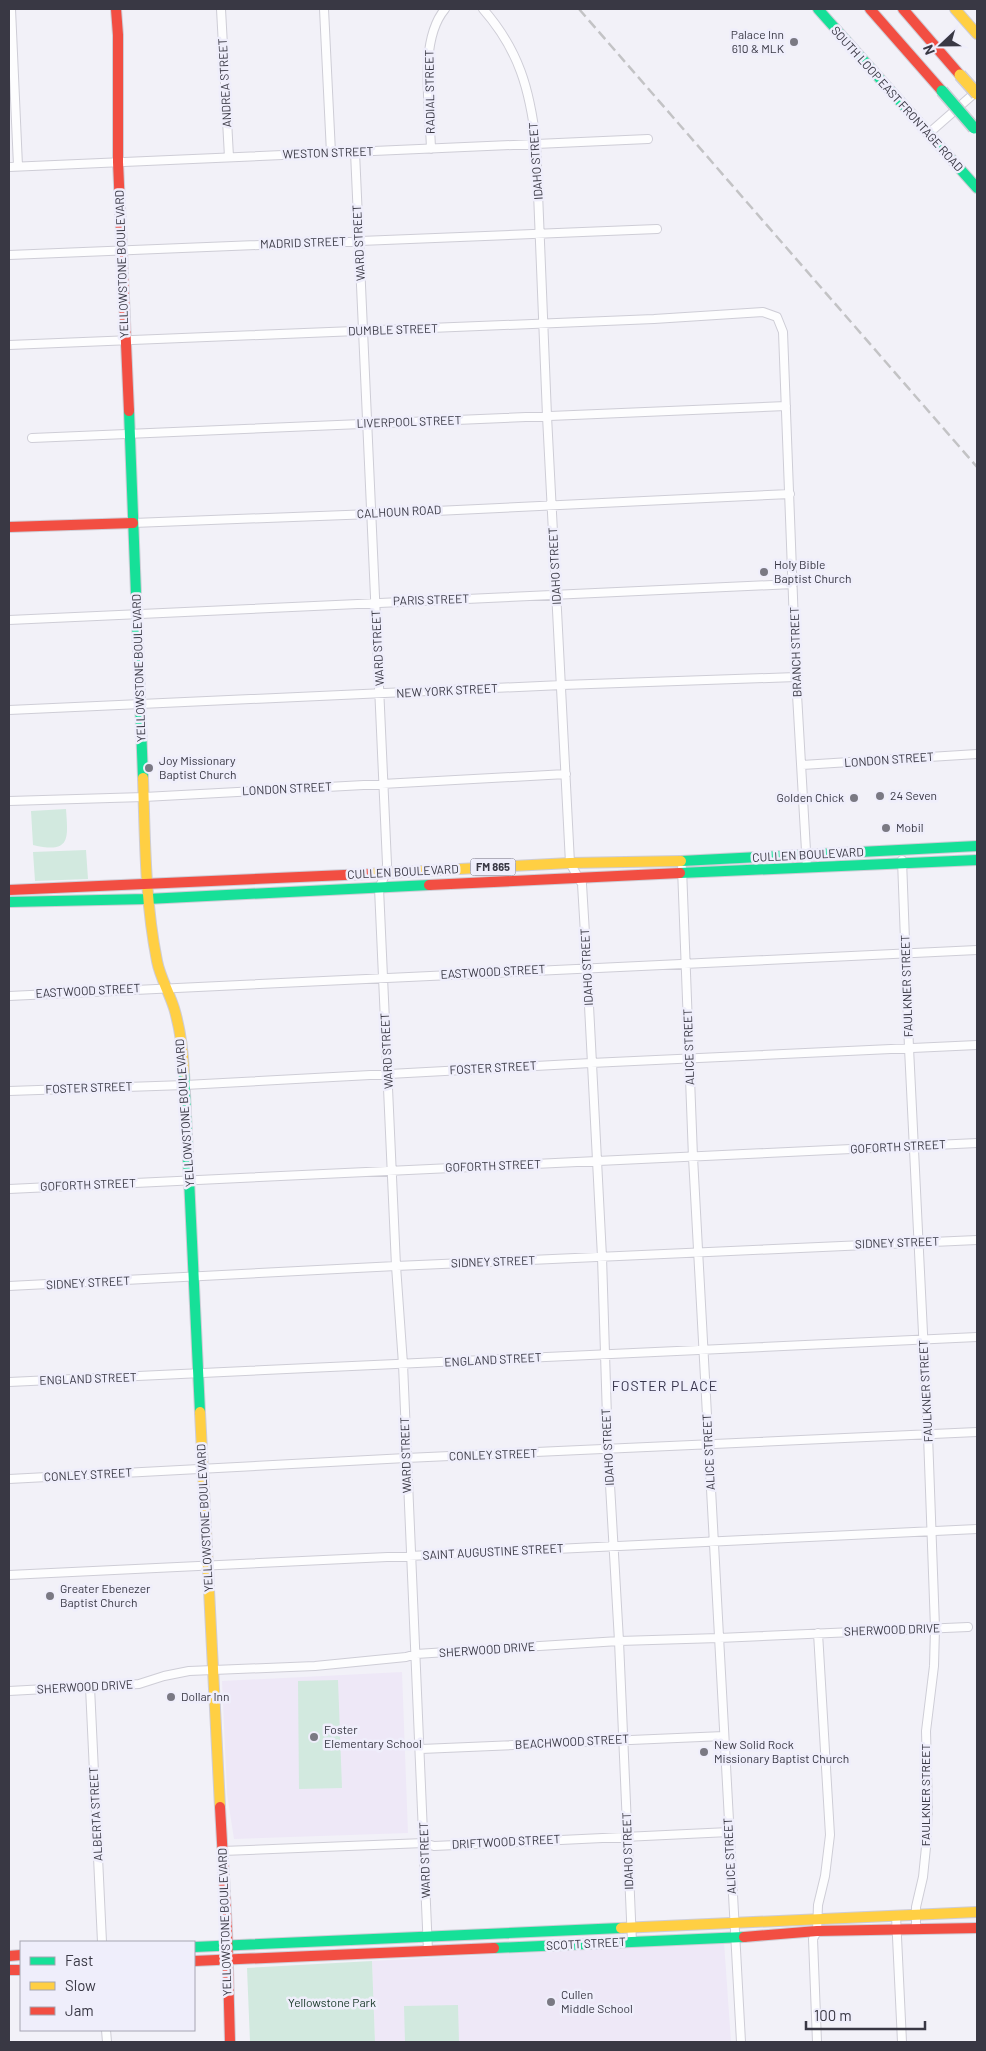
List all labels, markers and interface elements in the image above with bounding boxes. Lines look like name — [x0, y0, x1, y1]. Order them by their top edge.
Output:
north arrow — [916, 20, 966, 70]
street label: SOUTH LOOP EAST FRONTAGE ROAD — [828, 24, 966, 174]
place label: Palace Inn 610 & MLK — [731, 27, 785, 55]
marker: Palace Inn 610 & MLK — [788, 36, 800, 48]
street label: ANDREA STREET — [215, 38, 233, 128]
street label: RADIAL STREET — [421, 50, 437, 134]
street label: IDAHO STREET — [525, 122, 545, 200]
street label: WESTON STREET — [282, 143, 374, 161]
street label: YELLOWSTONE BOULEVARD — [111, 190, 131, 338]
street label: WARD STREET — [349, 204, 367, 281]
street label: MADRID STREET — [260, 234, 346, 250]
street label: DUMBLE STREET — [348, 320, 438, 338]
street label: LIVERPOOL STREET — [356, 412, 462, 430]
street label: CALHOUN ROAD — [356, 502, 441, 520]
street label: IDAHO STREET — [545, 527, 563, 605]
place label: Holy Bible Baptist Church — [774, 557, 851, 585]
marker: Holy Bible Baptist Church — [758, 566, 770, 578]
street label: PARIS STREET — [393, 591, 469, 607]
street label: YELLOWSTONE BOULEVARD — [128, 594, 148, 742]
street label: BRANCH STREET — [786, 606, 804, 698]
street label: WARD STREET — [368, 609, 386, 686]
street label: NEW YORK STREET — [396, 680, 498, 700]
street label: LONDON STREET — [844, 749, 934, 769]
place label: Joy Missionary Baptist Church — [159, 753, 236, 781]
marker: Joy Missionary Baptist Church — [143, 762, 155, 774]
street label: LONDON STREET — [242, 779, 332, 797]
place label: 24 Seven — [890, 788, 937, 802]
place label: Golden Chick — [776, 790, 844, 804]
marker: 24 Seven — [874, 790, 886, 802]
marker: Golden Chick — [848, 792, 860, 804]
place label: Mobil — [896, 820, 924, 834]
marker: Mobil — [880, 822, 892, 834]
street label: CULLEN BOULEVARD — [752, 844, 864, 864]
road number: FM 865 — [470, 859, 516, 876]
street label: CULLEN BOULEVARD — [347, 861, 459, 881]
street label: IDAHO STREET — [577, 928, 595, 1006]
street label: FAULKNER STREET — [897, 934, 915, 1038]
street label: EASTWOOD STREET — [440, 961, 546, 981]
street label: EASTWOOD STREET — [35, 980, 141, 1000]
street label: ALICE STREET — [680, 1008, 696, 1085]
street label: WARD STREET — [377, 1012, 395, 1089]
street label: YELLOWSTONE BOULEVARD — [172, 1039, 196, 1188]
street label: FOSTER STREET — [449, 1058, 537, 1076]
street label: FOSTER STREET — [45, 1078, 133, 1096]
street label: GOFORTH STREET — [850, 1136, 946, 1155]
street label: GOFORTH STREET — [445, 1156, 541, 1174]
street label: GOFORTH STREET — [40, 1175, 136, 1193]
street label: SIDNEY STREET — [855, 1234, 939, 1250]
street label: SIDNEY STREET — [451, 1253, 535, 1269]
street label: SIDNEY STREET — [46, 1273, 131, 1291]
street label: FAULKNER STREET — [915, 1339, 935, 1443]
street label: ENGLAND STREET — [444, 1349, 542, 1369]
street label: ENGLAND STREET — [39, 1369, 137, 1387]
district label: FOSTER PLACE — [612, 1377, 718, 1394]
street label: IDAHO STREET — [598, 1408, 616, 1486]
street label: ALICE STREET — [699, 1413, 717, 1491]
street label: WARD STREET — [397, 1417, 413, 1493]
street label: YELLOWSTONE BOULEVARD — [193, 1444, 215, 1592]
street label: CONLEY STREET — [449, 1445, 538, 1463]
street label: CONLEY STREET — [43, 1465, 133, 1483]
street label: SAINT AUGUSTINE STREET — [422, 1540, 564, 1562]
place label: Greater Ebenezer Baptist Church — [60, 1581, 151, 1609]
marker: Greater Ebenezer Baptist Church — [44, 1590, 56, 1602]
street label: SHERWOOD DRIVE — [844, 1620, 940, 1638]
street label: SHERWOOD DRIVE — [438, 1639, 536, 1659]
street label: SHERWOOD DRIVE — [36, 1676, 133, 1696]
place label: Dollar Inn — [181, 1689, 229, 1703]
marker: Dollar Inn — [165, 1691, 177, 1703]
place label: Foster Elementary School — [324, 1722, 422, 1750]
marker: Foster Elementary School — [308, 1731, 320, 1743]
street label: BEACHWOOD STREET — [514, 1731, 630, 1751]
place label: New Solid Rock Missionary Baptist Church — [714, 1737, 849, 1765]
street label: FAULKNER STREET — [918, 1744, 932, 1846]
marker: New Solid Rock Missionary Baptist Church — [698, 1746, 710, 1758]
street label: ALBERTA STREET — [86, 1766, 104, 1862]
street label: IDAHO STREET — [619, 1812, 635, 1890]
street label: ALICE STREET — [720, 1817, 738, 1895]
street label: WARD STREET — [416, 1822, 432, 1898]
street label: DRIFTWOOD STREET — [451, 1831, 561, 1851]
street label: YELLOWSTONE BOULEVARD — [214, 1848, 234, 1996]
street label: SCOTT STREET — [546, 1934, 626, 1952]
legend — [20, 1941, 195, 2031]
text: Fast — [65, 1951, 93, 1969]
text: Slow — [65, 1976, 96, 1994]
place label: Cullen Middle School — [561, 1987, 633, 2015]
park label: Yellowstone Park — [288, 1995, 376, 2009]
marker: Cullen Middle School — [545, 1996, 557, 2008]
scale bar — [806, 1998, 925, 2030]
text: Jam — [65, 2001, 94, 2019]
text: 100 m — [814, 2006, 852, 2024]

